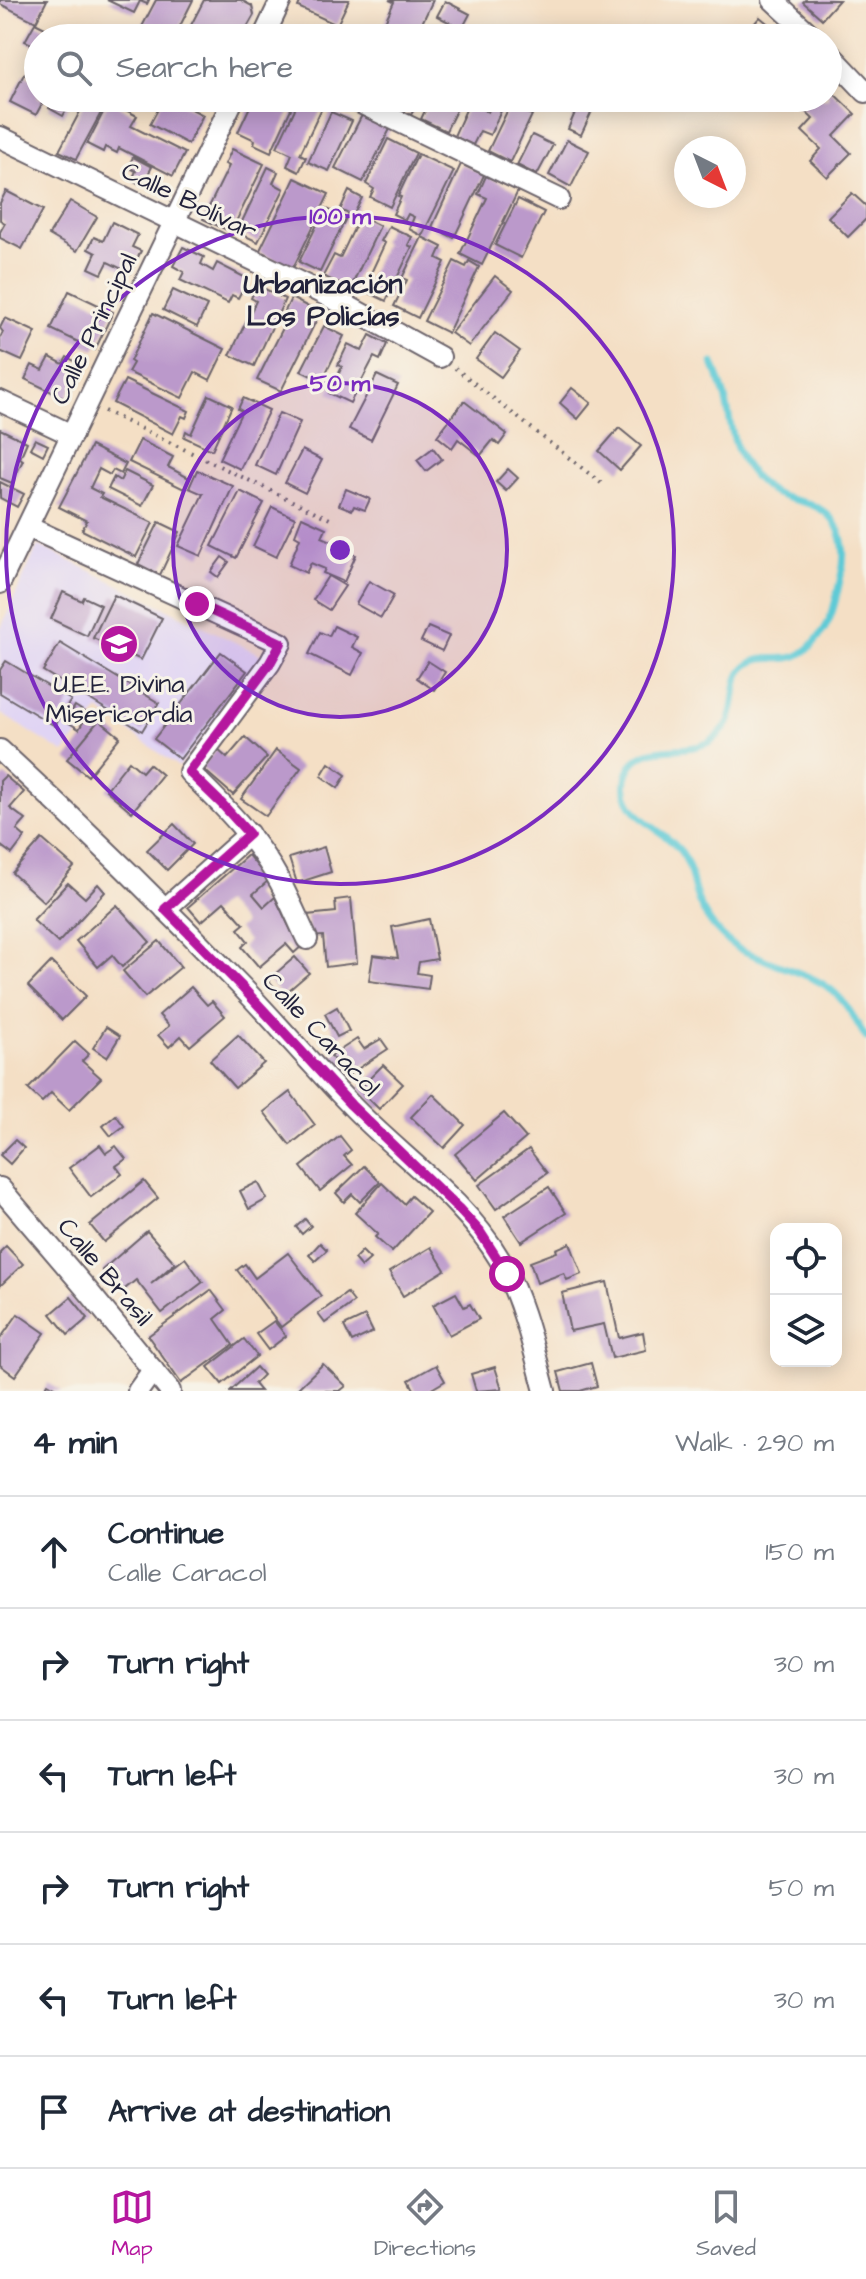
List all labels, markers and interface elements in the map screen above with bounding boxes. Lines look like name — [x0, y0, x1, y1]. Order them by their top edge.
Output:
search box — [24, 24, 842, 112]
icon: search — [52, 46, 96, 90]
text: Search here — [116, 47, 293, 89]
north arrow — [674, 136, 746, 208]
street label: Calle Bolívar — [115, 153, 263, 249]
text: 100 m — [309, 200, 371, 234]
street label: Calle Principal — [42, 247, 146, 411]
district label: Urbanización Los Policías — [243, 265, 403, 336]
text: 50 m — [310, 367, 371, 401]
centre of rings — [326, 536, 354, 564]
route end — [179, 586, 215, 622]
school or university icon: U.E.E. Divina Misericordia — [98, 623, 140, 665]
place label: U.E.E. Divina Misericordia — [46, 666, 192, 732]
street label: Calle Caracol — [254, 964, 388, 1104]
street label: Calle Brasil — [49, 1210, 161, 1334]
map controls — [770, 1223, 842, 1367]
button: locate — [770, 1223, 842, 1295]
route start — [489, 1256, 525, 1292]
button: layers — [770, 1295, 842, 1367]
text: 4 min — [32, 1419, 117, 1467]
text: Walk · 290 m — [675, 1425, 834, 1461]
text: Continue — [108, 1513, 224, 1555]
icon: ahead — [32, 1530, 76, 1574]
text: 150 m — [765, 1534, 834, 1570]
text: Calle Caracol — [108, 1555, 267, 1591]
icon: right — [32, 1642, 76, 1686]
text: Turn right — [108, 1643, 249, 1685]
text: 30 m — [774, 1646, 834, 1682]
icon: left — [32, 1754, 76, 1798]
text: Turn left — [108, 1755, 236, 1797]
text: 30 m — [774, 1758, 834, 1794]
icon: right — [32, 1866, 76, 1910]
text: Turn right — [108, 1867, 249, 1909]
text: 50 m — [769, 1870, 834, 1906]
icon: left — [32, 1978, 76, 2022]
text: Turn left — [108, 1979, 236, 2021]
text: 30 m — [774, 1982, 834, 2018]
icon: arrive — [32, 2090, 76, 2134]
text: Arrive at destination — [108, 2091, 390, 2133]
tab: Map — [110, 2185, 154, 2264]
tab: Directions — [374, 2185, 476, 2264]
tab: Saved — [696, 2185, 756, 2264]

